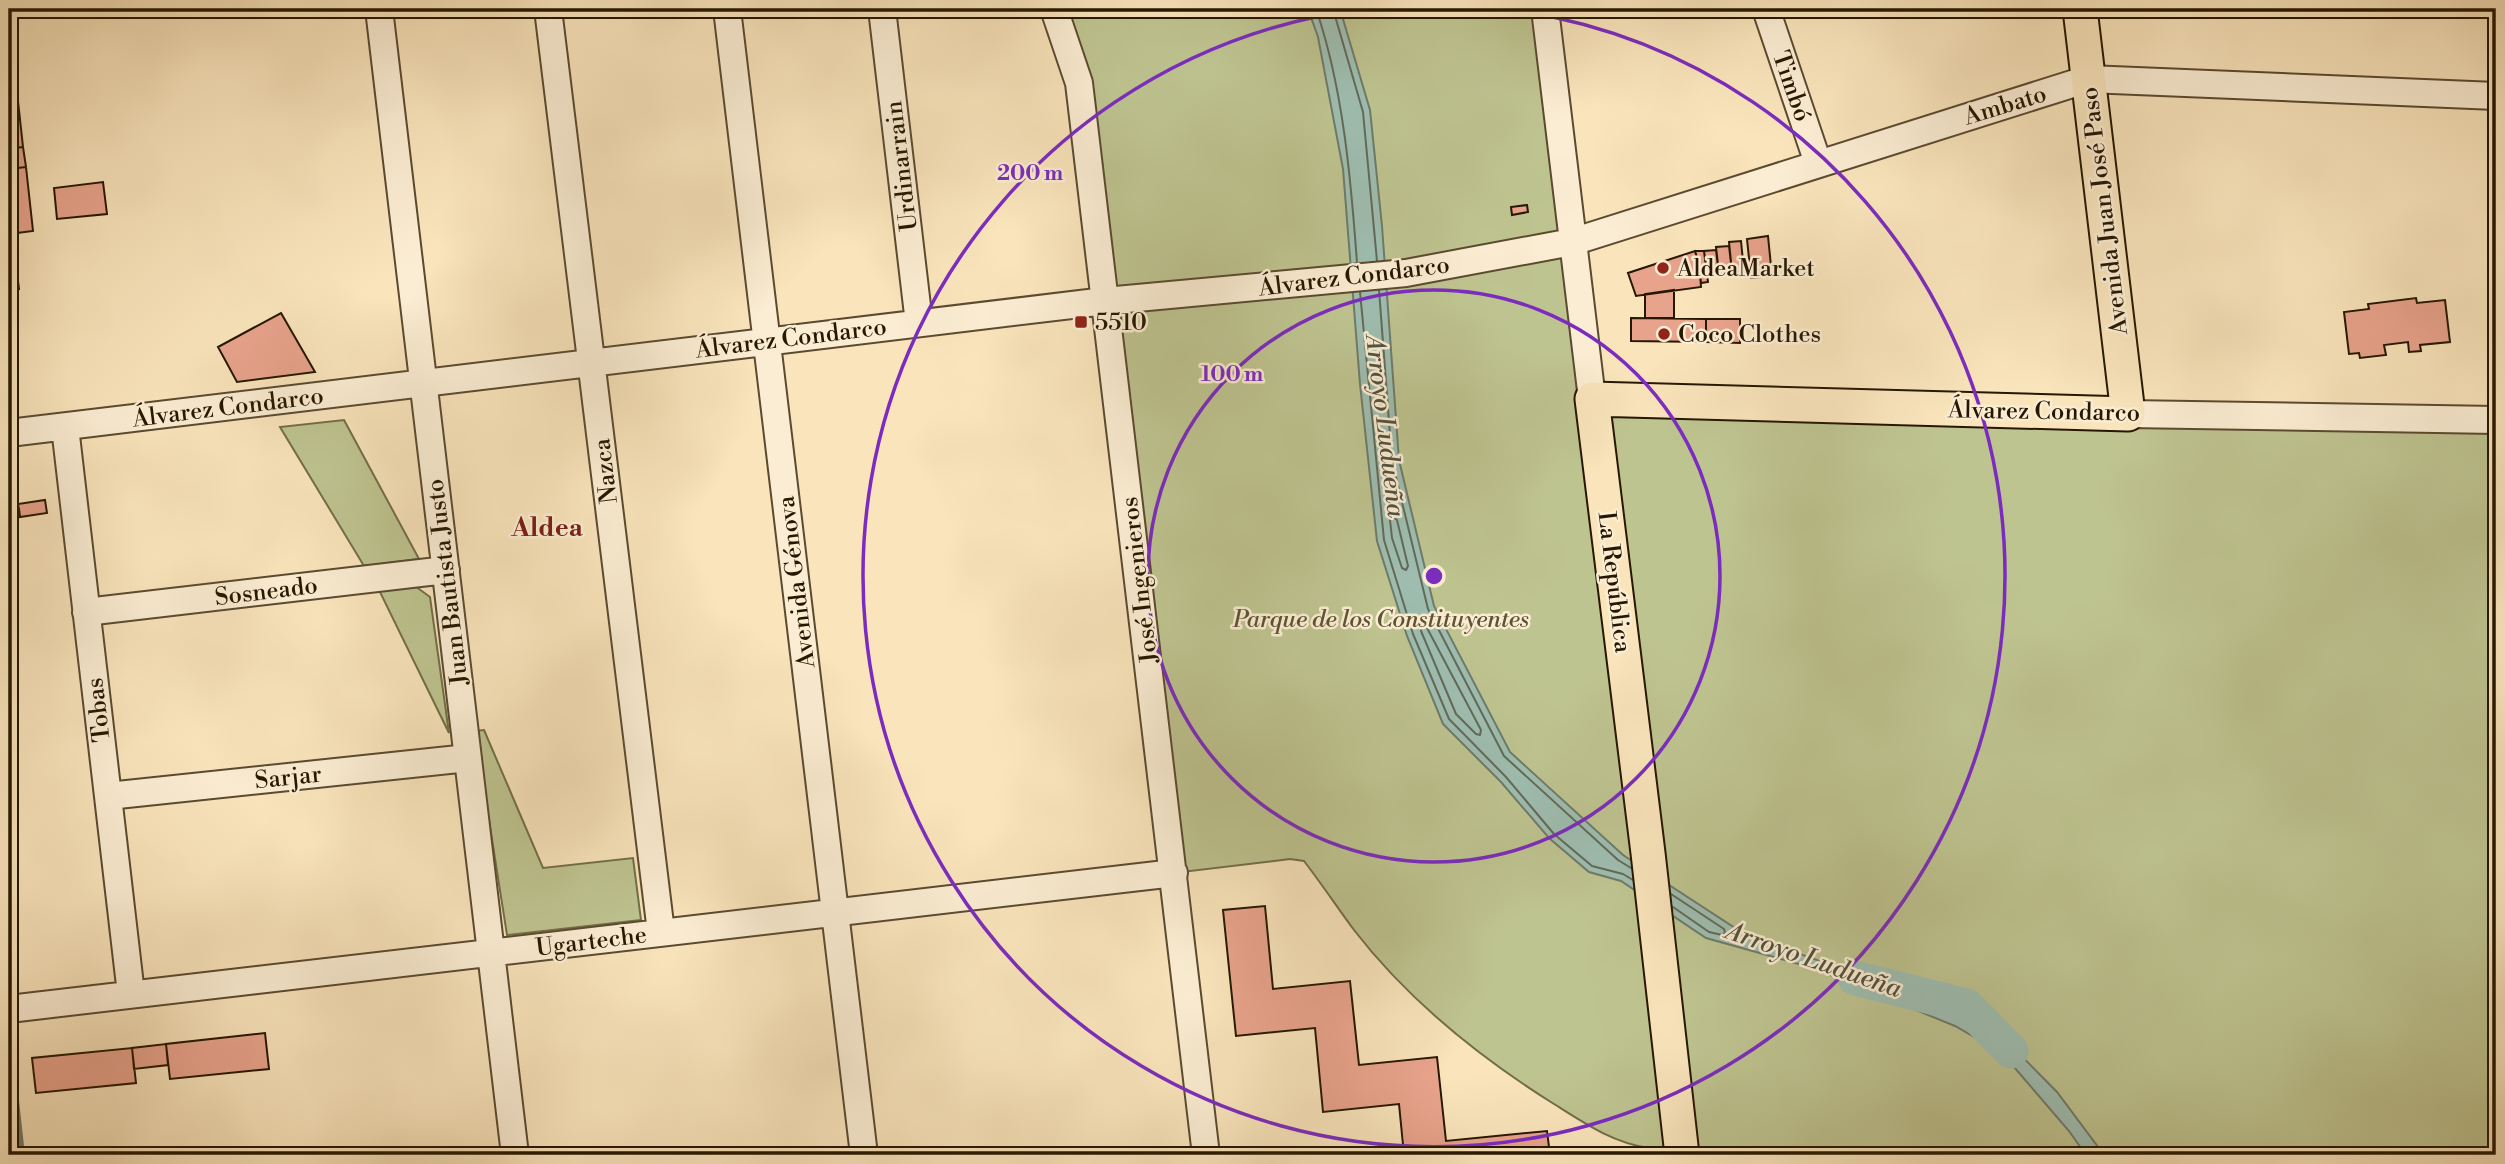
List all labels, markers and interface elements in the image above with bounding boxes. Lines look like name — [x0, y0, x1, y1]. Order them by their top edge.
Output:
street label: Timbó — [1765, 47, 1817, 126]
street label: Ambato — [1959, 79, 2050, 133]
street label: Avenida Juan José Paso — [2075, 85, 2135, 338]
street label: Urdinarrain — [879, 99, 925, 233]
text: 200 m — [997, 161, 1063, 187]
street label: Álvarez Condarco — [1256, 249, 1451, 304]
place label: AldeaMarket — [1676, 254, 1815, 284]
marker: AldeaMarket — [1655, 260, 1671, 276]
place label: 5510 — [1095, 308, 1147, 338]
street label: Álvarez Condarco — [693, 311, 888, 366]
marker: 5510 — [1073, 314, 1089, 330]
place label: Coco Clothes — [1678, 320, 1821, 350]
marker: Coco Clothes — [1656, 326, 1672, 342]
water label: Arroyo Ludueña — [1358, 330, 1412, 520]
text: 100 m — [1201, 362, 1263, 388]
street label: Álvarez Condarco — [130, 380, 325, 435]
street label: Álvarez Condarco — [1947, 394, 2140, 429]
street label: Nazca — [587, 436, 625, 505]
street label: Juan Bautista Justo — [420, 477, 476, 688]
street label: Avenida Génova — [771, 493, 823, 671]
street label: José Ingenieros — [1115, 495, 1165, 666]
street label: La República — [1590, 510, 1638, 655]
district label: Aldea — [510, 512, 584, 544]
centre of rings — [1422, 564, 1446, 588]
street label: Sosneado — [213, 571, 319, 613]
park label: Parque de los Constituyentes — [1232, 605, 1529, 635]
street label: Tobas — [80, 676, 118, 744]
street label: Sarjar — [253, 760, 323, 796]
water label: Arroyo Ludueña — [1719, 914, 1906, 1005]
street label: Ugarteche — [534, 920, 648, 964]

